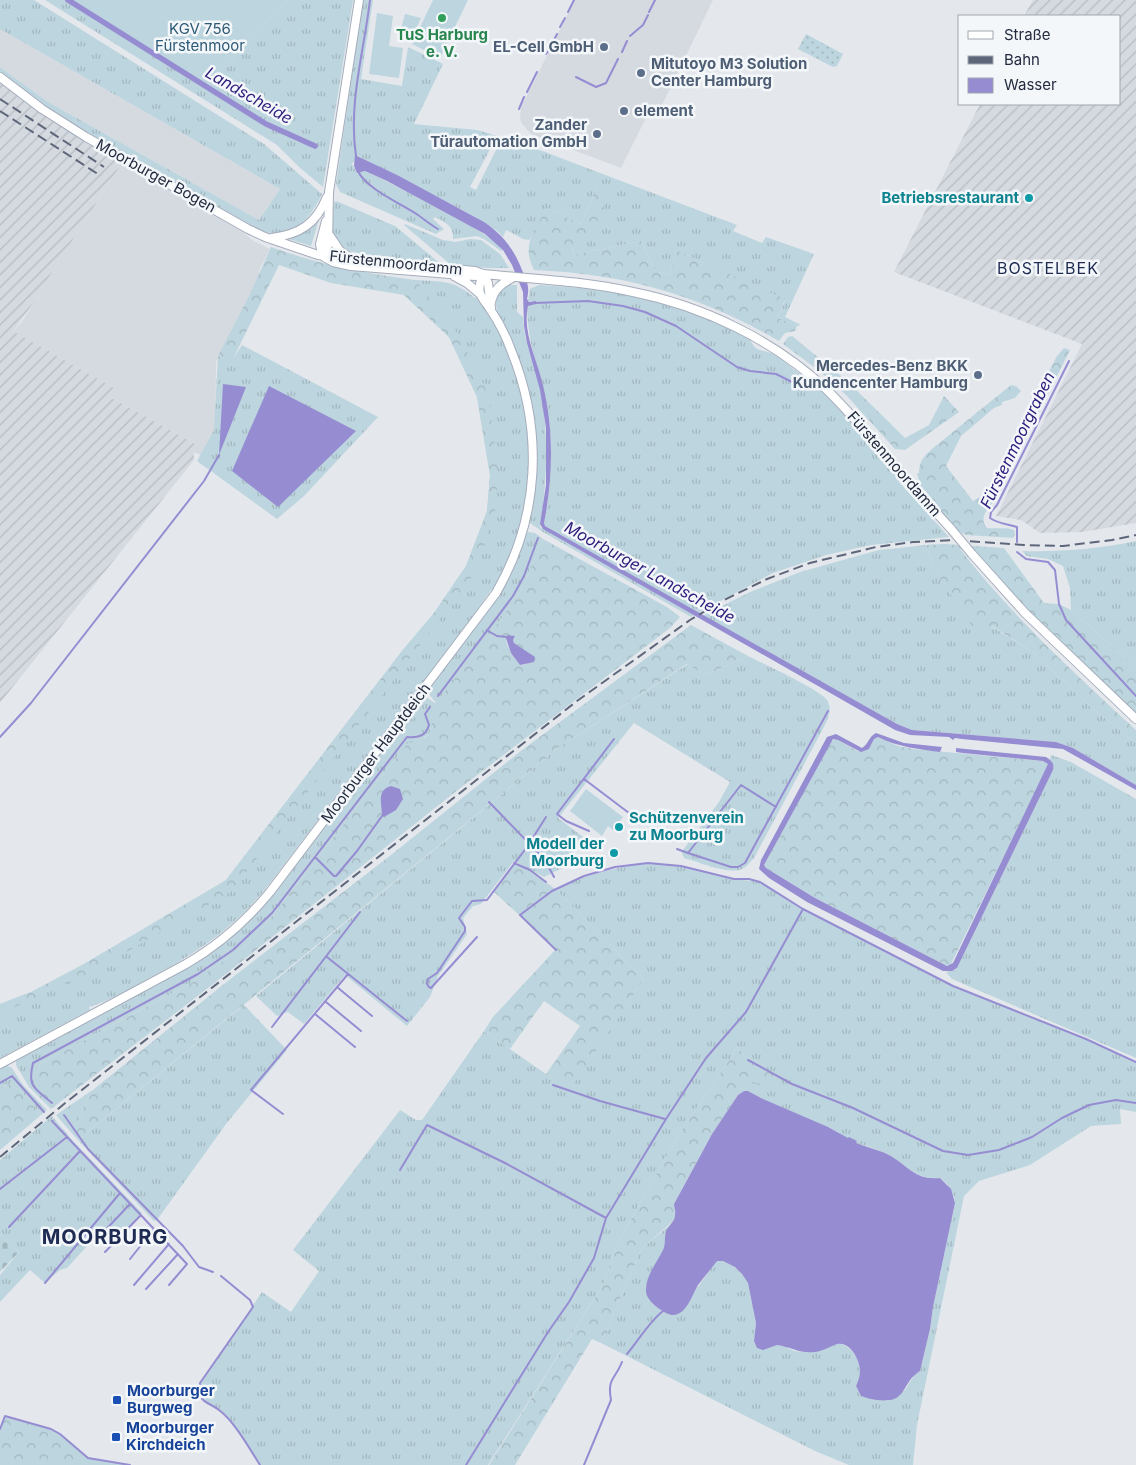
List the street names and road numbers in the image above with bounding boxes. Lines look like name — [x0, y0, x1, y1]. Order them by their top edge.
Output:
street label: Moorburger Bogen — [93, 135, 220, 216]
street label: Fürstenmoordamm — [329, 246, 463, 279]
street label: Fürstenmoordamm — [843, 407, 945, 520]
street label: Moorburger Hauptdeich — [317, 679, 434, 826]

